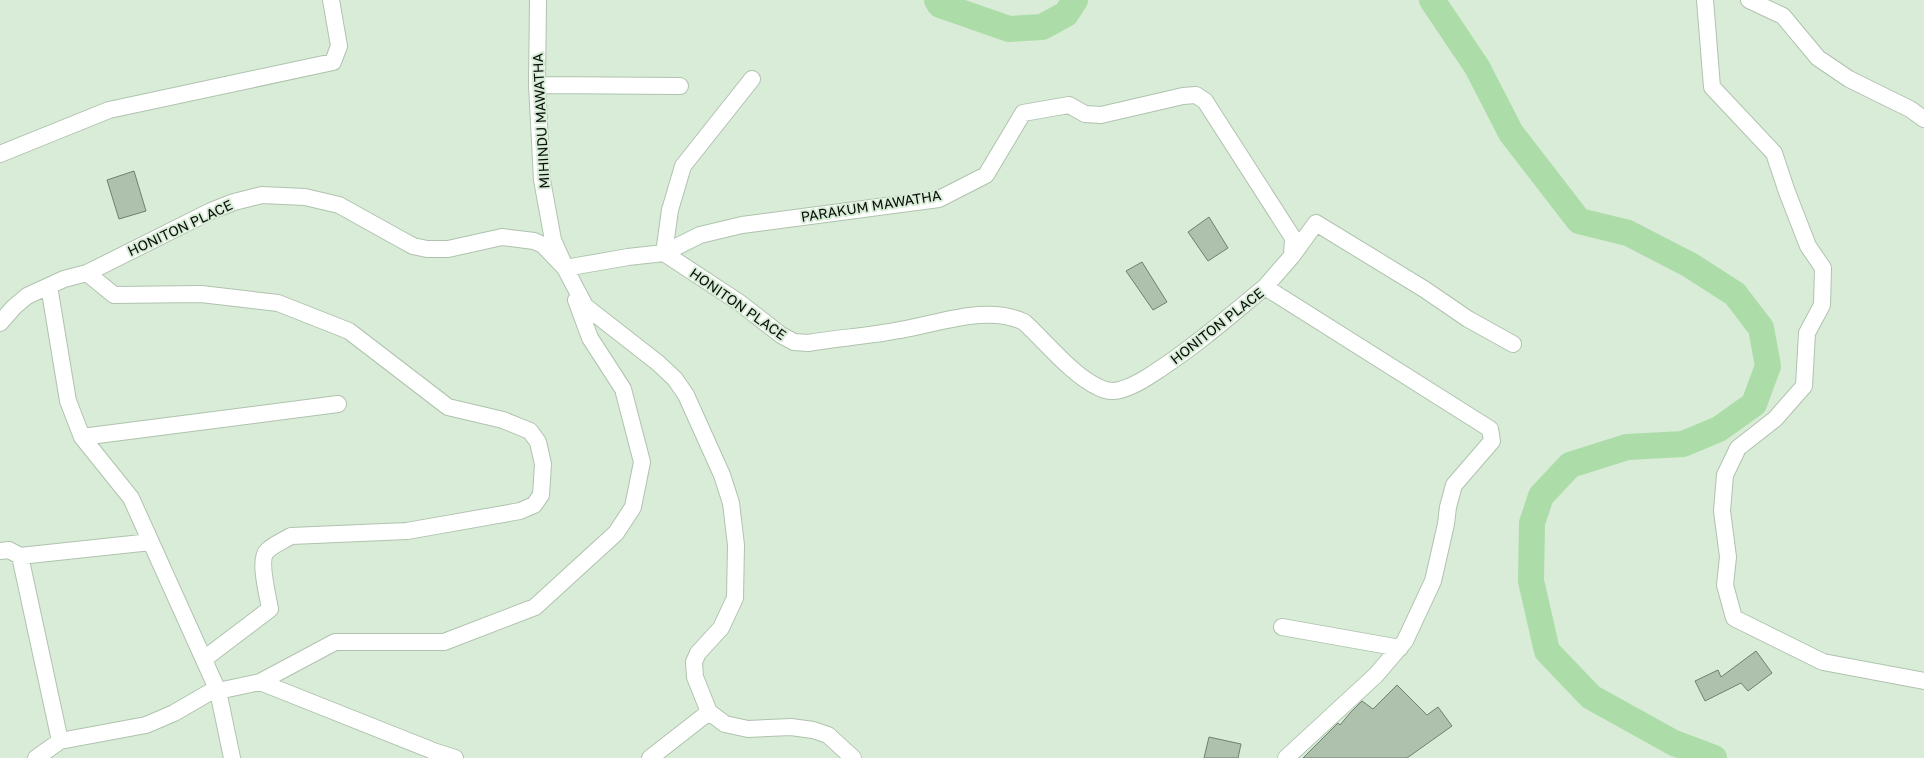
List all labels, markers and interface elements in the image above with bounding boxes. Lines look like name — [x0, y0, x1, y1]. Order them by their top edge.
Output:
street label: MIHINDU MAWATHA — [528, 52, 553, 189]
street label: PARAKUM MAWATHA — [800, 186, 943, 225]
street label: HONITON PLACE — [125, 196, 235, 259]
street label: HONITON PLACE — [687, 264, 790, 343]
street label: HONITON PLACE — [1167, 284, 1267, 367]

